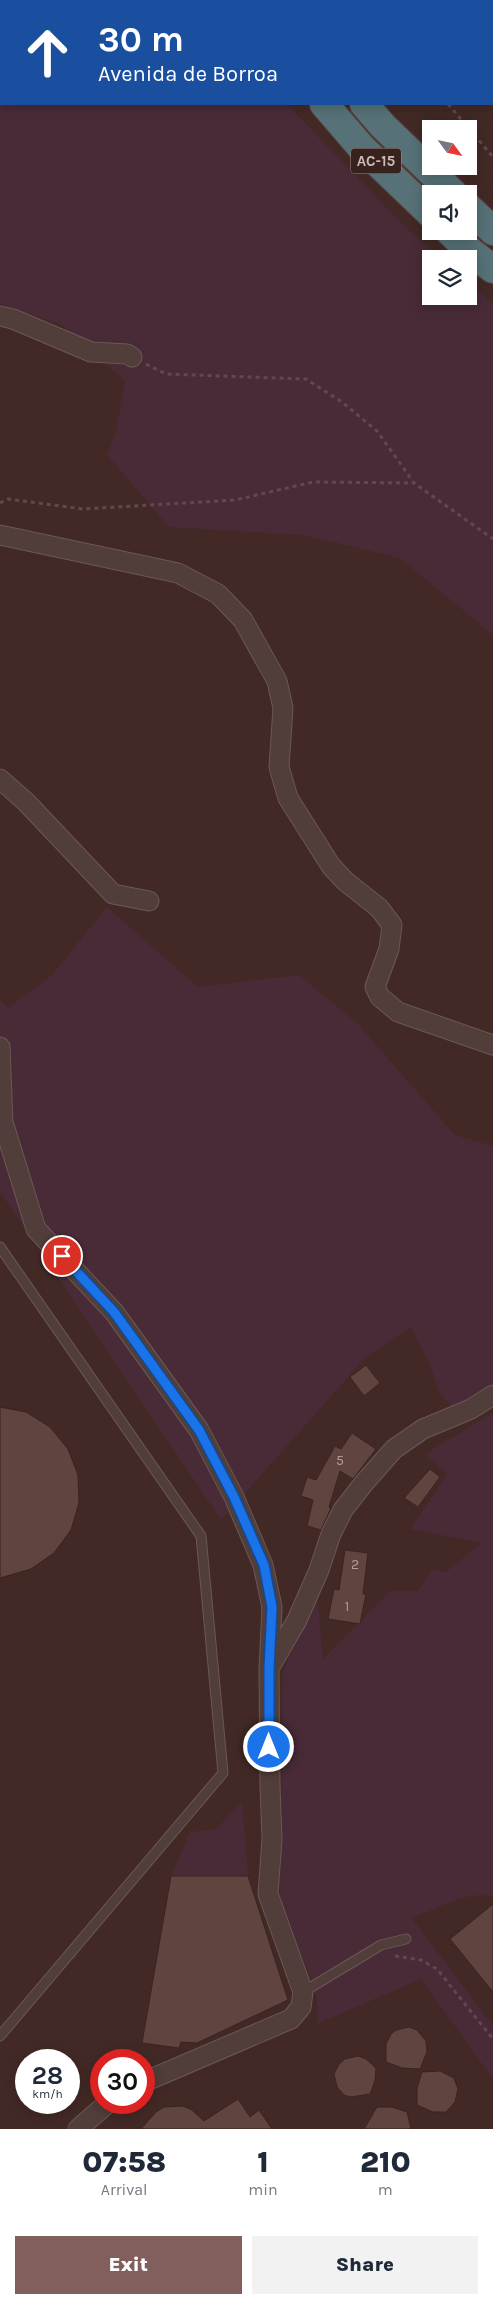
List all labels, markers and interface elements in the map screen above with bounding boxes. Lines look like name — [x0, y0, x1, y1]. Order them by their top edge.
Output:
text: 30 m — [98, 19, 184, 60]
icon: ahead — [15, 20, 80, 85]
text: Avenida de Borroa — [98, 61, 278, 87]
north arrow — [422, 120, 478, 175]
map controls — [422, 120, 477, 305]
road number: AC-15 — [351, 148, 401, 174]
button: sound — [422, 185, 477, 240]
button: layers — [422, 250, 477, 305]
pin — [41, 1235, 83, 1277]
icon: arrive — [48, 1242, 76, 1270]
house number: 5 — [336, 1452, 344, 1469]
house number: 2 — [351, 1556, 359, 1573]
house number: 1 — [345, 1598, 349, 1615]
position arrow — [242, 1720, 294, 1772]
speed limit sign: 30 — [90, 2049, 155, 2114]
text: 28 — [32, 2061, 63, 2090]
text: km/h — [32, 2087, 63, 2101]
text: 07:58 — [82, 2144, 166, 2180]
text: 1 — [257, 2144, 269, 2180]
text: 210 — [360, 2144, 411, 2180]
text: Arrival — [101, 2180, 148, 2199]
text: min — [248, 2180, 278, 2199]
text: m — [378, 2180, 393, 2199]
button: Exit — [15, 2236, 242, 2294]
button: Share — [252, 2236, 478, 2294]

